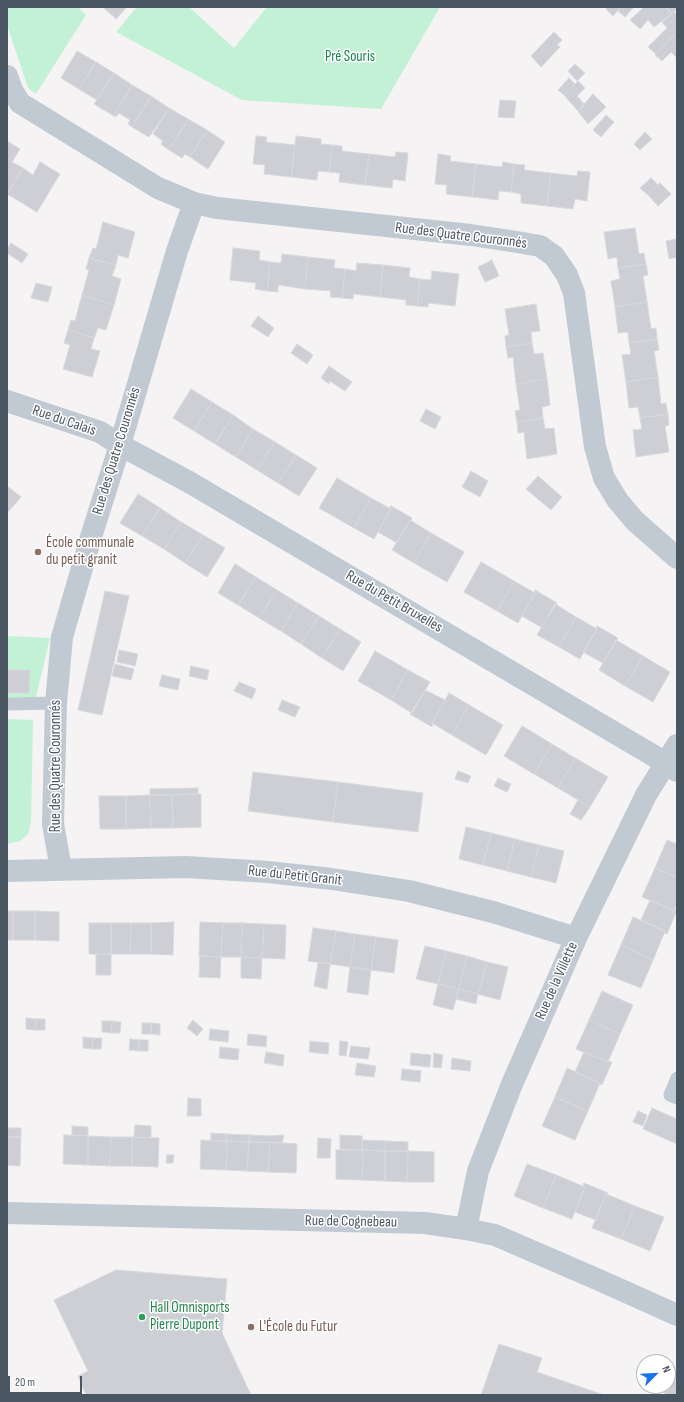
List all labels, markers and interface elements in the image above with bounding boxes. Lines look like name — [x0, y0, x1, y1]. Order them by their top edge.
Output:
park label: Pré Souris — [325, 48, 375, 66]
street label: Rue des Quatre Couronnés — [394, 219, 528, 253]
street label: Rue des Quatre Couronnés — [89, 385, 145, 517]
street label: Rue du Calais — [30, 402, 98, 440]
place label: École communale du petit granit — [46, 534, 134, 569]
marker: École communale du petit granit — [33, 547, 43, 557]
street label: Rue du Petit Bruxelles — [342, 567, 446, 637]
street label: Rue des Quatre Couronnés — [47, 700, 65, 832]
street label: Rue du Petit Granit — [247, 862, 343, 890]
street label: Rue de la Villette — [532, 939, 582, 1023]
street label: Rue de Cognebeau — [305, 1212, 397, 1232]
place label: Hall Omnisports Pierre Dupont — [150, 1299, 230, 1334]
marker: Hall Omnisports Pierre Dupont — [137, 1312, 147, 1322]
place label: L'École du Futur — [259, 1318, 338, 1336]
marker: L'École du Futur — [246, 1322, 256, 1332]
north arrow — [636, 1354, 676, 1394]
text: N — [659, 1364, 674, 1375]
scale bar — [10, 1368, 84, 1394]
text: 20 m — [15, 1375, 35, 1390]

